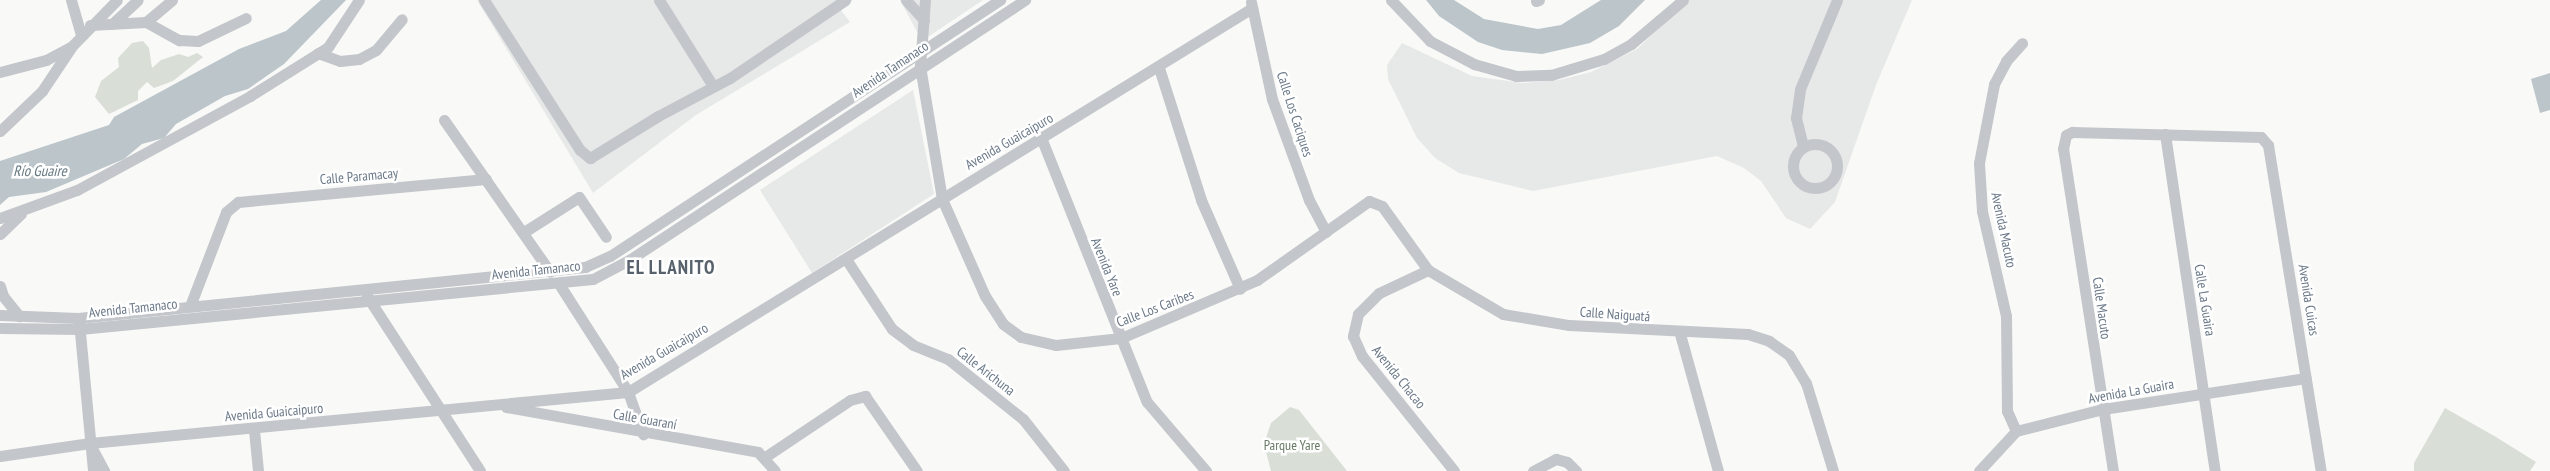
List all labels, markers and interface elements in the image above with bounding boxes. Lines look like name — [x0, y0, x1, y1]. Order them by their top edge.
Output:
street label: Avenida Tamanaco — [848, 37, 932, 101]
street label: Calle Los Caciques — [1273, 69, 1317, 159]
street label: Avenida Guaicaipuro — [962, 109, 1056, 173]
water label: Río Guaire — [13, 162, 67, 180]
street label: Calle Paramacay — [319, 164, 399, 188]
street label: Avenida Macuto — [1988, 191, 2020, 269]
street label: Avenida Yare — [1088, 235, 1126, 299]
street label: Avenida Tamanaco — [491, 257, 581, 283]
district label: EL LLANITO — [625, 257, 717, 279]
street label: Calle La Guaira — [2191, 263, 2219, 337]
street label: Avenida Cuicas — [2295, 263, 2323, 337]
street label: Calle Macuto — [2089, 276, 2115, 340]
street label: Calle Los Caribes — [1114, 286, 1196, 330]
street label: Avenida Tamanaco — [88, 295, 178, 321]
street label: Calle Naiguatá — [1579, 303, 1651, 325]
street label: Avenida Guaicaipuro — [617, 319, 711, 383]
street label: Avenida Chacao — [1369, 342, 1429, 412]
street label: Calle Arichuna — [953, 343, 1019, 399]
street label: Avenida La Guaira — [2087, 375, 2175, 407]
street label: Avenida Guaicaipuro — [224, 399, 324, 425]
street label: Calle Guaraní — [612, 405, 678, 433]
park label: Parque Yare — [1263, 437, 1321, 453]

